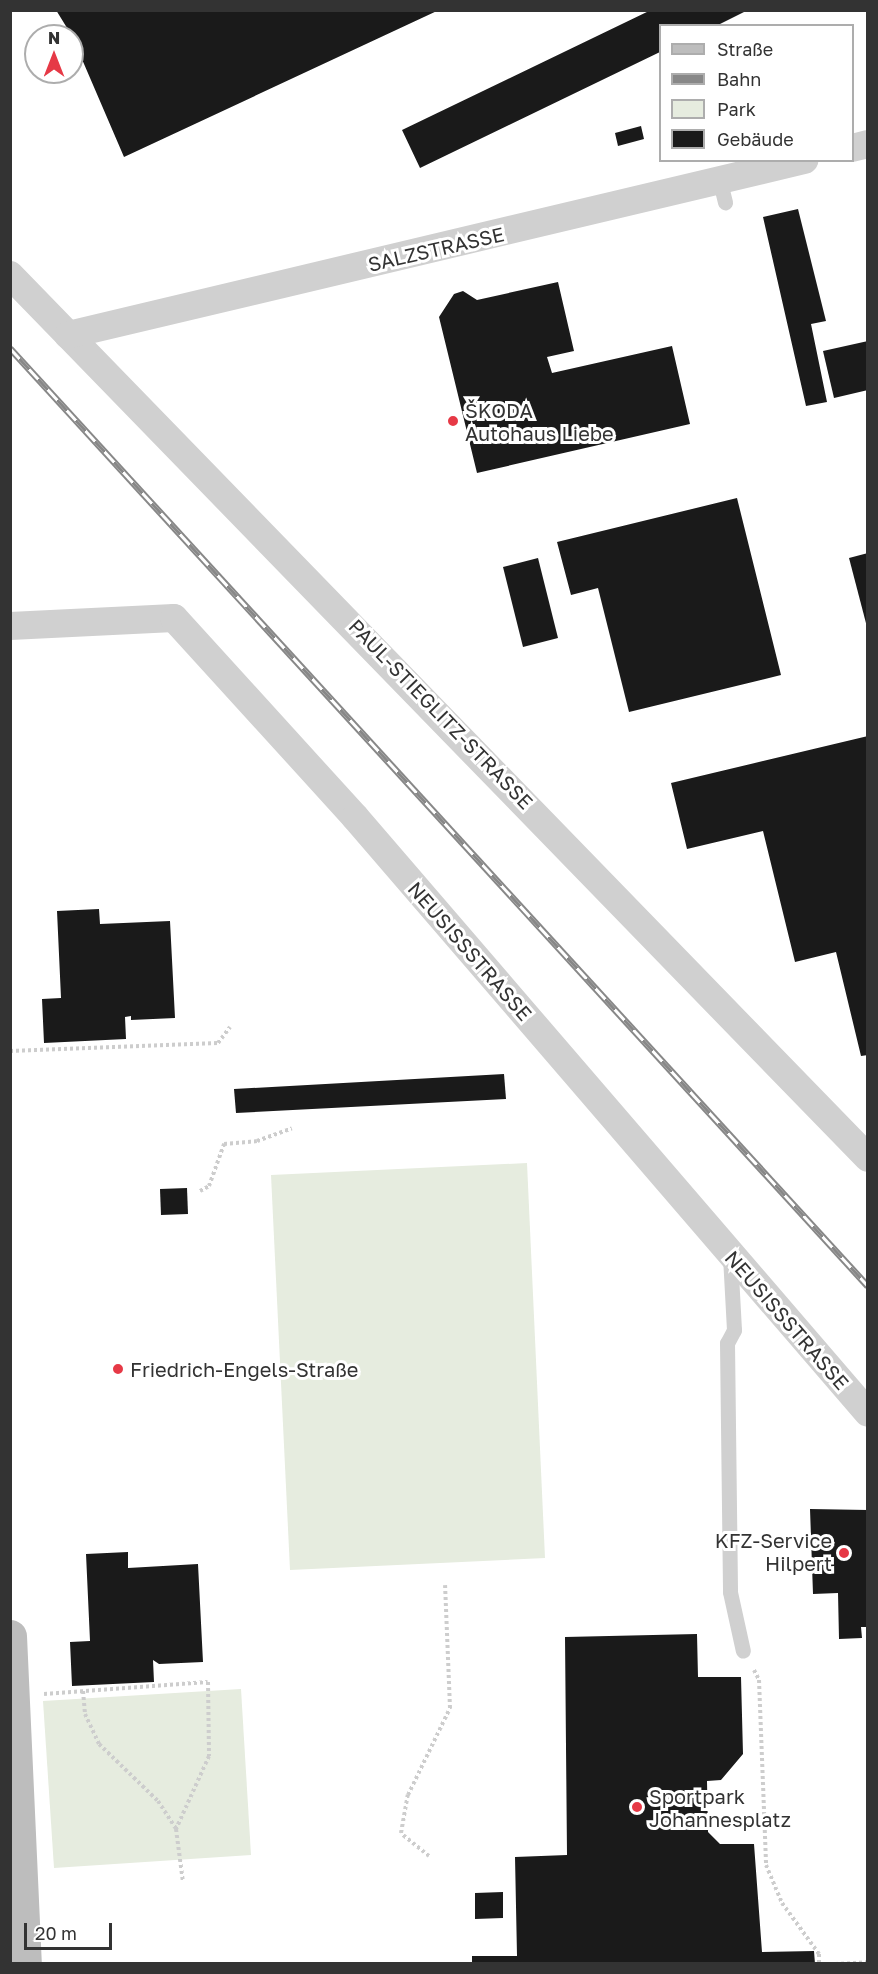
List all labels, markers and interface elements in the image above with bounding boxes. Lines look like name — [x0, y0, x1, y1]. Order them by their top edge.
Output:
north arrow — [24, 24, 84, 84]
legend — [659, 24, 854, 162]
text: N — [48, 28, 60, 48]
text: Straße — [717, 38, 773, 60]
text: Bahn — [717, 68, 761, 90]
text: Park — [717, 98, 756, 120]
text: Gebäude — [717, 128, 794, 150]
street label: SALZSTRASSE — [366, 222, 506, 276]
place label: ŠKODA Autohaus Liebe — [465, 398, 614, 445]
marker: ŠKODA Autohaus Liebe — [446, 414, 460, 428]
street label: PAUL-STIEGLITZ-STRASSE — [344, 614, 538, 814]
street label: NEUSISSSTRASSE — [403, 877, 537, 1025]
street label: NEUSISSSTRASSE — [720, 1246, 854, 1394]
place label: Friedrich-Engels-Straße — [130, 1357, 358, 1381]
marker: Friedrich-Engels-Straße — [111, 1362, 125, 1376]
place label: KFZ-Service Hilpert — [715, 1529, 832, 1576]
marker: KFZ-Service Hilpert — [837, 1546, 851, 1560]
place label: Sportpark Johannesplatz — [649, 1784, 791, 1831]
marker: Sportpark Johannesplatz — [630, 1800, 644, 1814]
scale bar — [27, 1911, 116, 1949]
text: 20 m — [35, 1922, 77, 1944]

